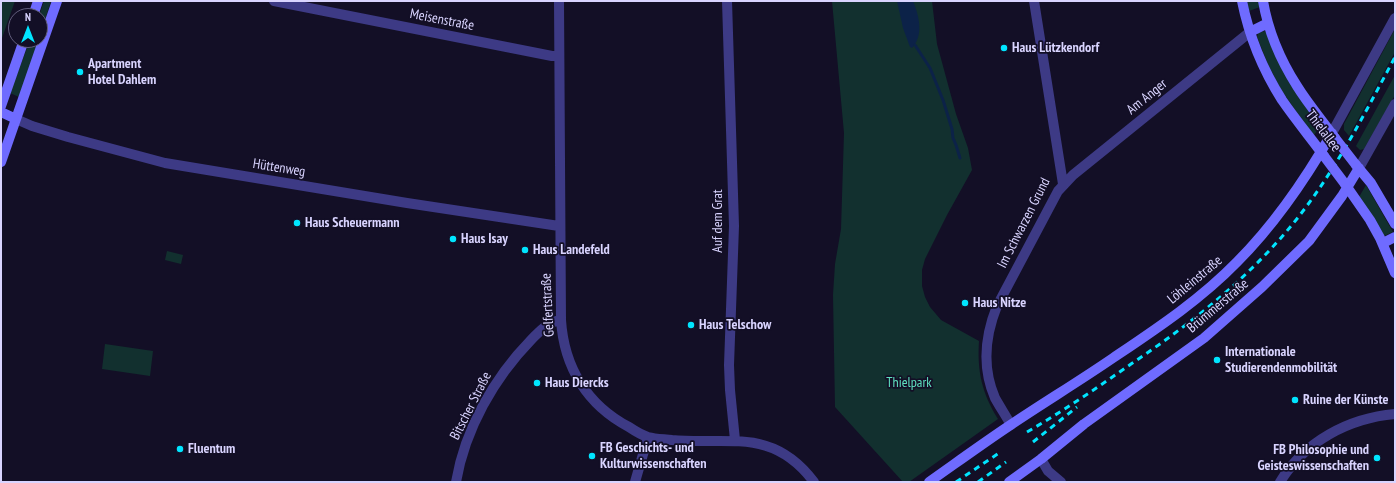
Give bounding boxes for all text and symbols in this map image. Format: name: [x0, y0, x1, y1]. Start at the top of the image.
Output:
street label: Meisenstraße: [408, 6, 476, 34]
north arrow: [8, 8, 48, 48]
text: N: [25, 10, 31, 24]
place label: Haus Lützkendorf: [1012, 40, 1099, 56]
marker: Haus Lützkendorf: [999, 43, 1009, 53]
place label: Apartment Hotel Dahlem: [88, 56, 156, 88]
marker: Apartment Hotel Dahlem: [75, 67, 85, 77]
street label: Am Anger: [1123, 76, 1171, 118]
street label: Thielallee: [1302, 107, 1344, 155]
street label: Hüttenweg: [252, 156, 306, 180]
street label: Im Schwarzen Grund: [994, 175, 1054, 271]
street label: Auf dem Grat: [710, 189, 726, 253]
place label: Haus Scheuermann: [305, 215, 400, 231]
marker: Haus Scheuermann: [292, 218, 302, 228]
place label: Haus Isay: [461, 231, 508, 247]
marker: Haus Isay: [448, 234, 458, 244]
place label: Haus Landefeld: [533, 242, 610, 258]
marker: Haus Landefeld: [520, 245, 530, 255]
street label: Löhleinstraße: [1164, 252, 1226, 308]
street label: Gelfertstraße: [538, 273, 558, 337]
street label: Brümmerstraße: [1184, 275, 1252, 337]
place label: Haus Nitze: [973, 295, 1026, 311]
marker: Haus Nitze: [960, 298, 970, 308]
place label: Haus Telschow: [699, 317, 771, 333]
marker: Haus Telschow: [686, 320, 696, 330]
place label: Internationale Studierendenmobilität: [1225, 344, 1337, 376]
marker: Internationale Studierendenmobilität: [1212, 355, 1222, 365]
street label: Bitscher Straße: [447, 369, 495, 443]
place label: Haus Diercks: [545, 375, 609, 391]
park label: Thielpark: [886, 375, 932, 391]
marker: Haus Diercks: [532, 378, 542, 388]
place label: Ruine der Künste: [1303, 392, 1389, 408]
marker: Ruine der Künste: [1290, 395, 1300, 405]
place label: FB Geschichts- und Kulturwissenschaften: [600, 440, 707, 472]
place label: Fluentum: [188, 441, 235, 457]
place label: FB Philosophie und Geisteswissenschaften: [1258, 442, 1369, 474]
marker: Fluentum: [175, 444, 185, 454]
marker: FB Geschichts- und Kulturwissenschaften: [587, 451, 597, 461]
marker: FB Philosophie und Geisteswissenschaften: [1372, 453, 1382, 463]

